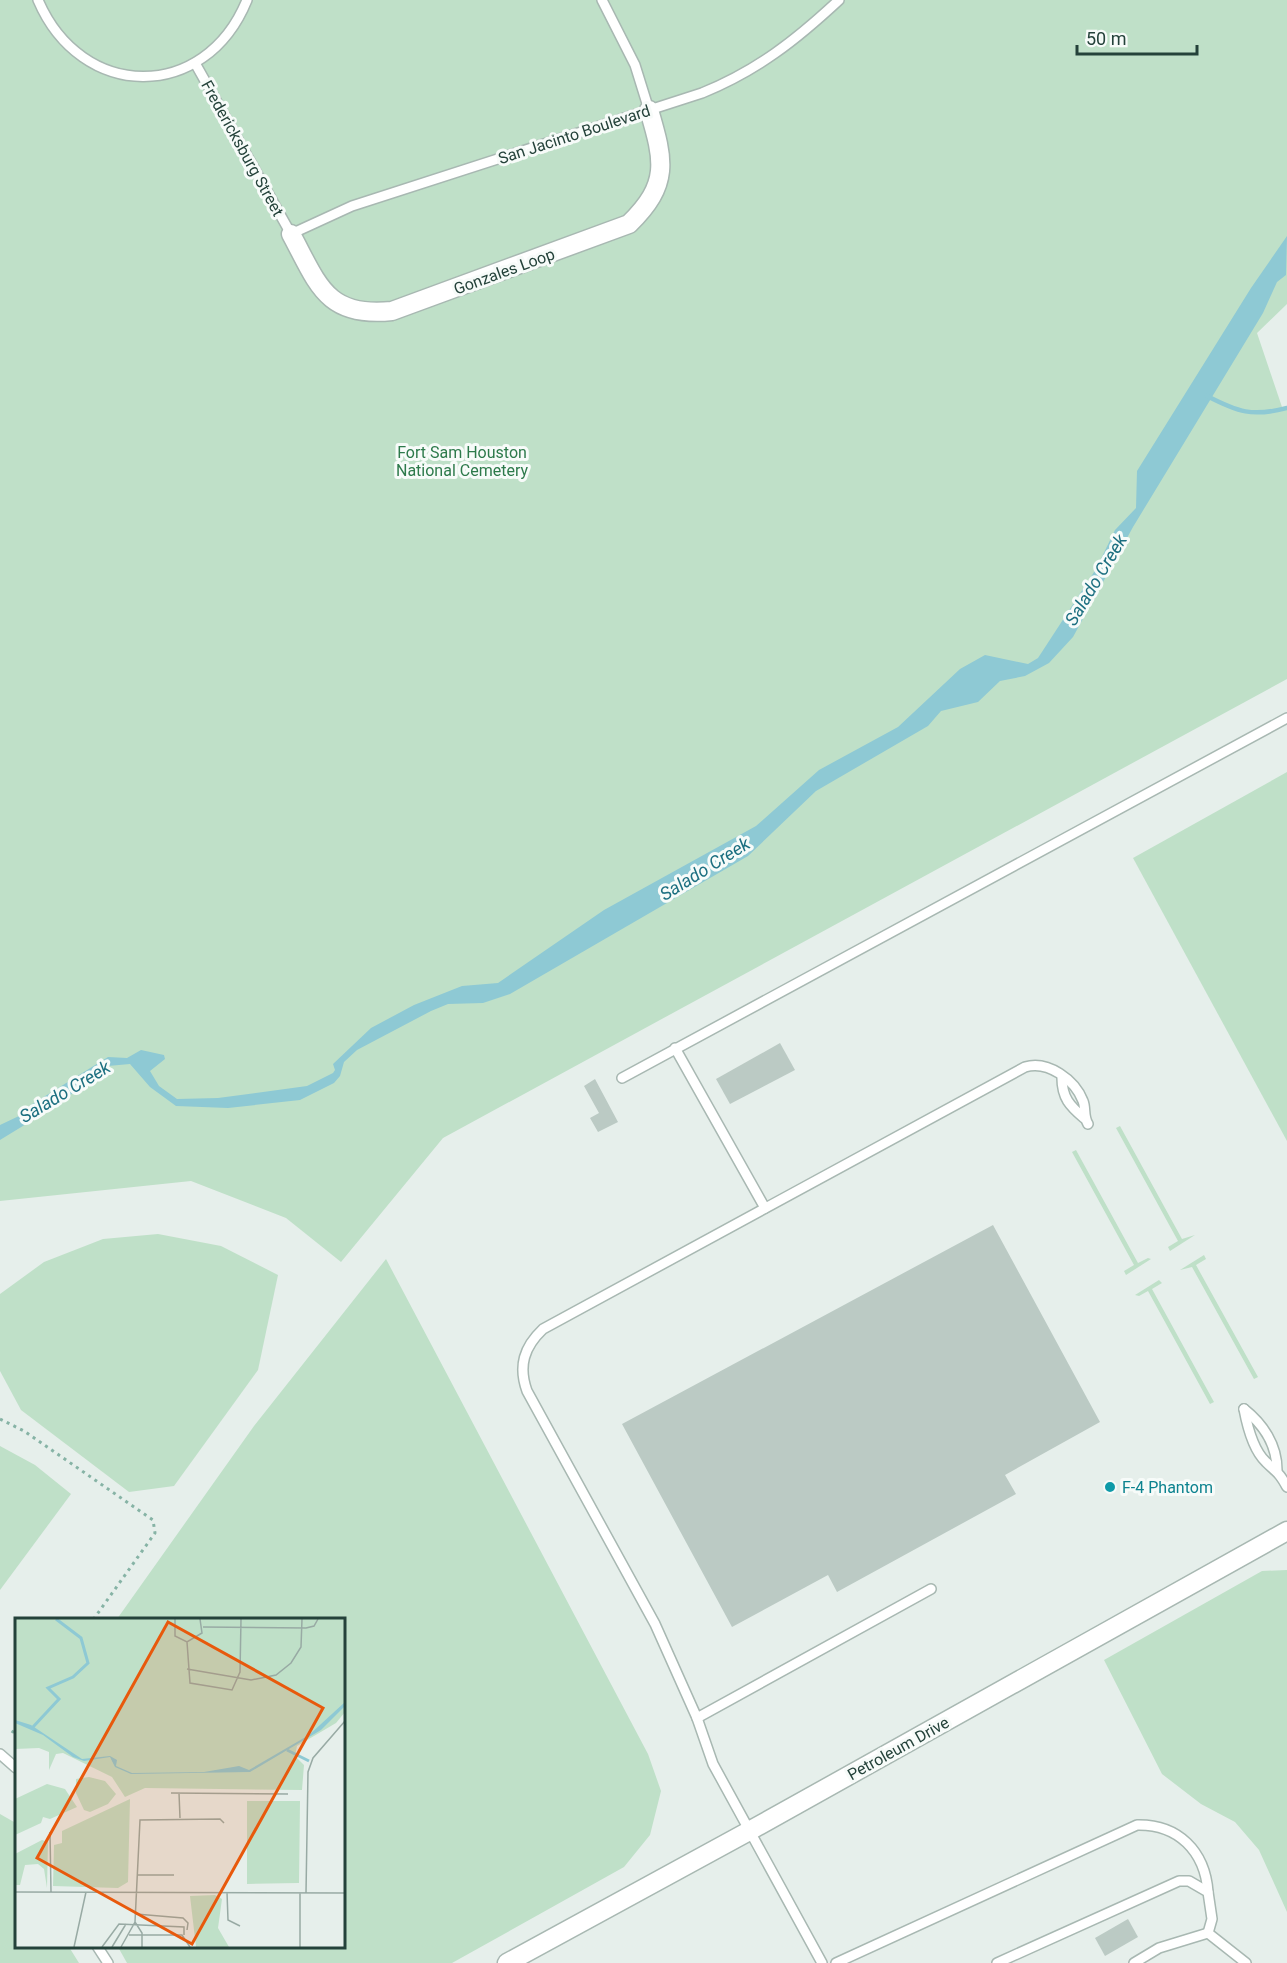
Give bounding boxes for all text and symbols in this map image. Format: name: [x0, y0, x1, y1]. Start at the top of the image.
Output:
scale bar: [1077, 18, 1197, 56]
text: 50 m: [1086, 28, 1126, 49]
street label: Fredericksburg Street: [197, 77, 288, 219]
street label: San Jacinto Boulevard: [496, 101, 653, 168]
street label: Gonzales Loop: [451, 244, 557, 299]
park label: Fort Sam Houston National Cemetery: [396, 443, 528, 480]
water label: Salado Creek: [1060, 530, 1132, 629]
water label: Salado Creek: [656, 832, 755, 905]
water label: Salado Creek: [15, 1056, 115, 1127]
place label: F-4 Phantom: [1122, 1478, 1213, 1497]
marker: F-4 Phantom: [1103, 1480, 1117, 1494]
inset map: [15, 1618, 345, 1948]
street label: Petroleum Drive: [844, 1713, 952, 1784]

